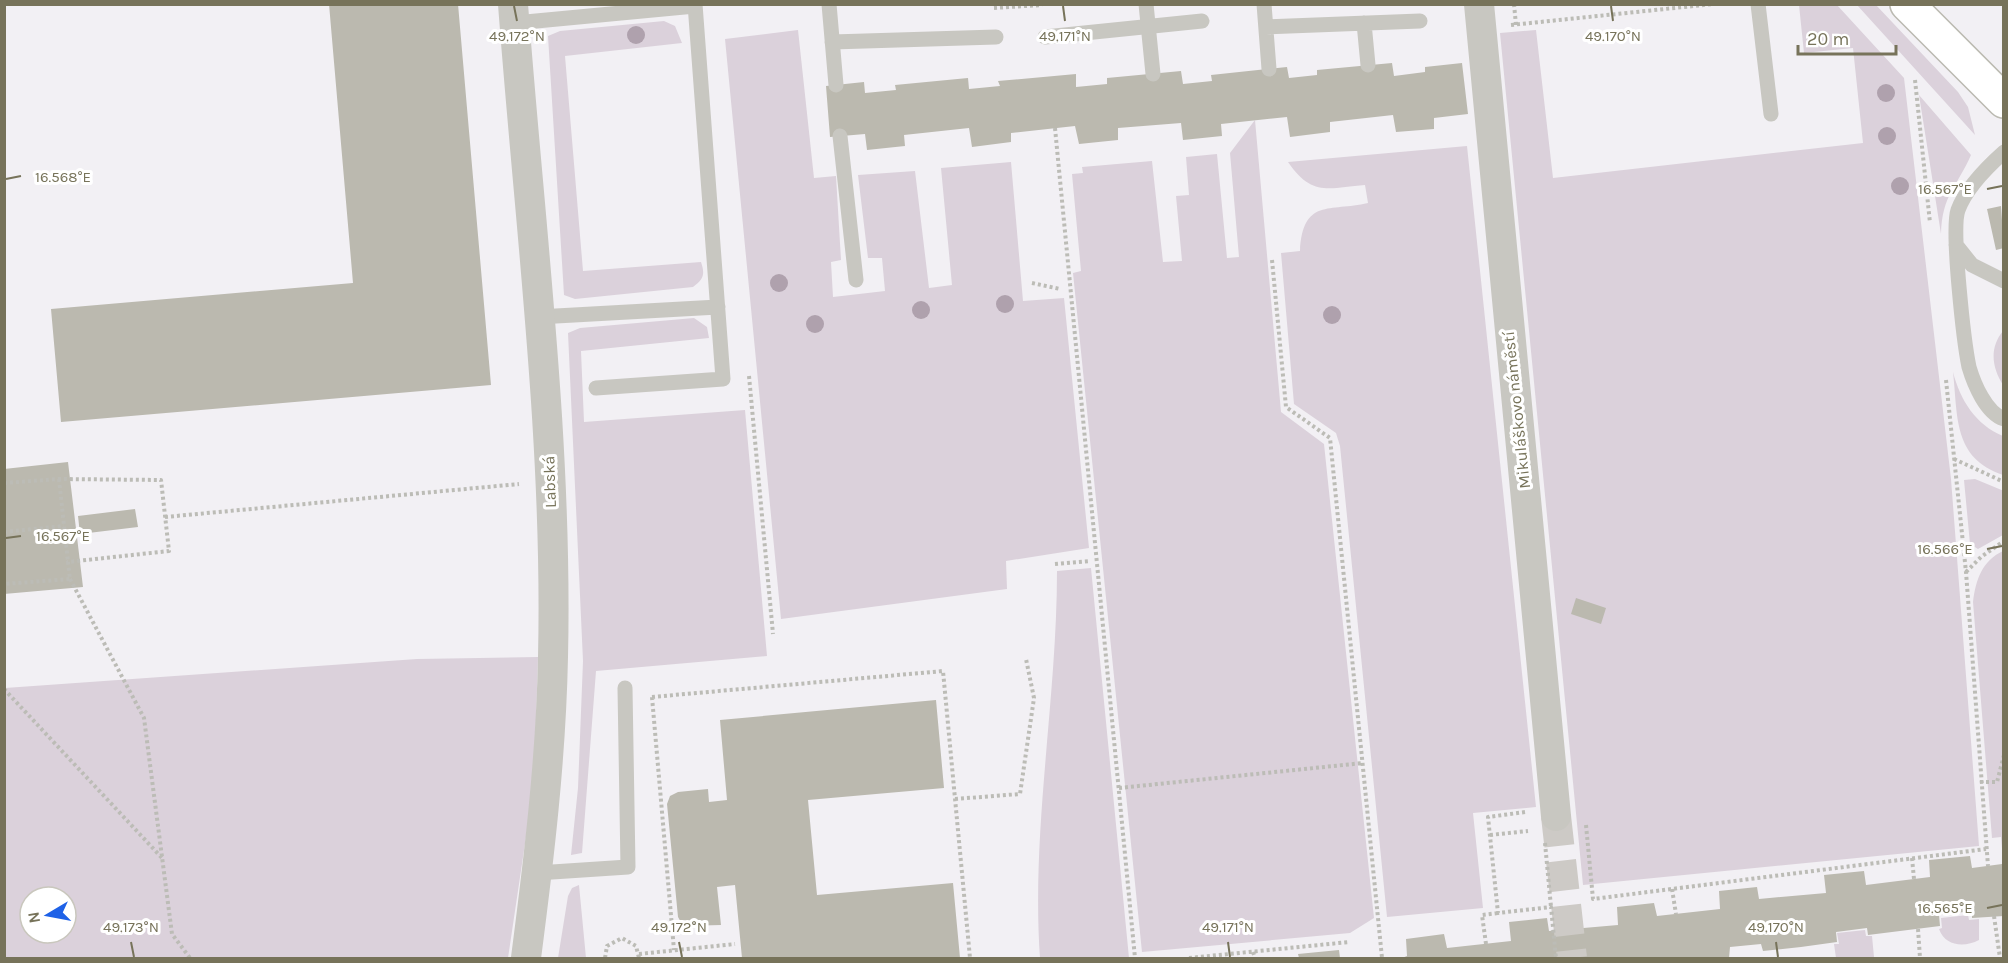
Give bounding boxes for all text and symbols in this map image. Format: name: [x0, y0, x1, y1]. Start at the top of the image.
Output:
scale bar: [1798, 18, 1896, 56]
text: 49.172°N: [489, 27, 545, 45]
text: 49.171°N: [1039, 27, 1091, 45]
text: 49.170°N: [1585, 27, 1641, 45]
text: 20 m: [1807, 28, 1849, 50]
text: 16.568°E: [35, 168, 91, 186]
text: 16.567°E: [1918, 180, 1972, 198]
street label: Mikuláškovo náměstí: [1499, 330, 1534, 489]
street label: Labská: [539, 456, 560, 508]
text: 16.567°E: [36, 527, 90, 545]
text: 16.566°E: [1917, 540, 1973, 558]
north arrow: [18, 885, 78, 945]
text: 16.565°E: [1917, 899, 1973, 917]
text: N: [23, 910, 44, 925]
text: 49.173°N: [103, 918, 159, 936]
text: 49.172°N: [651, 918, 707, 936]
text: 49.171°N: [1202, 918, 1254, 936]
text: 49.170°N: [1748, 918, 1804, 936]

